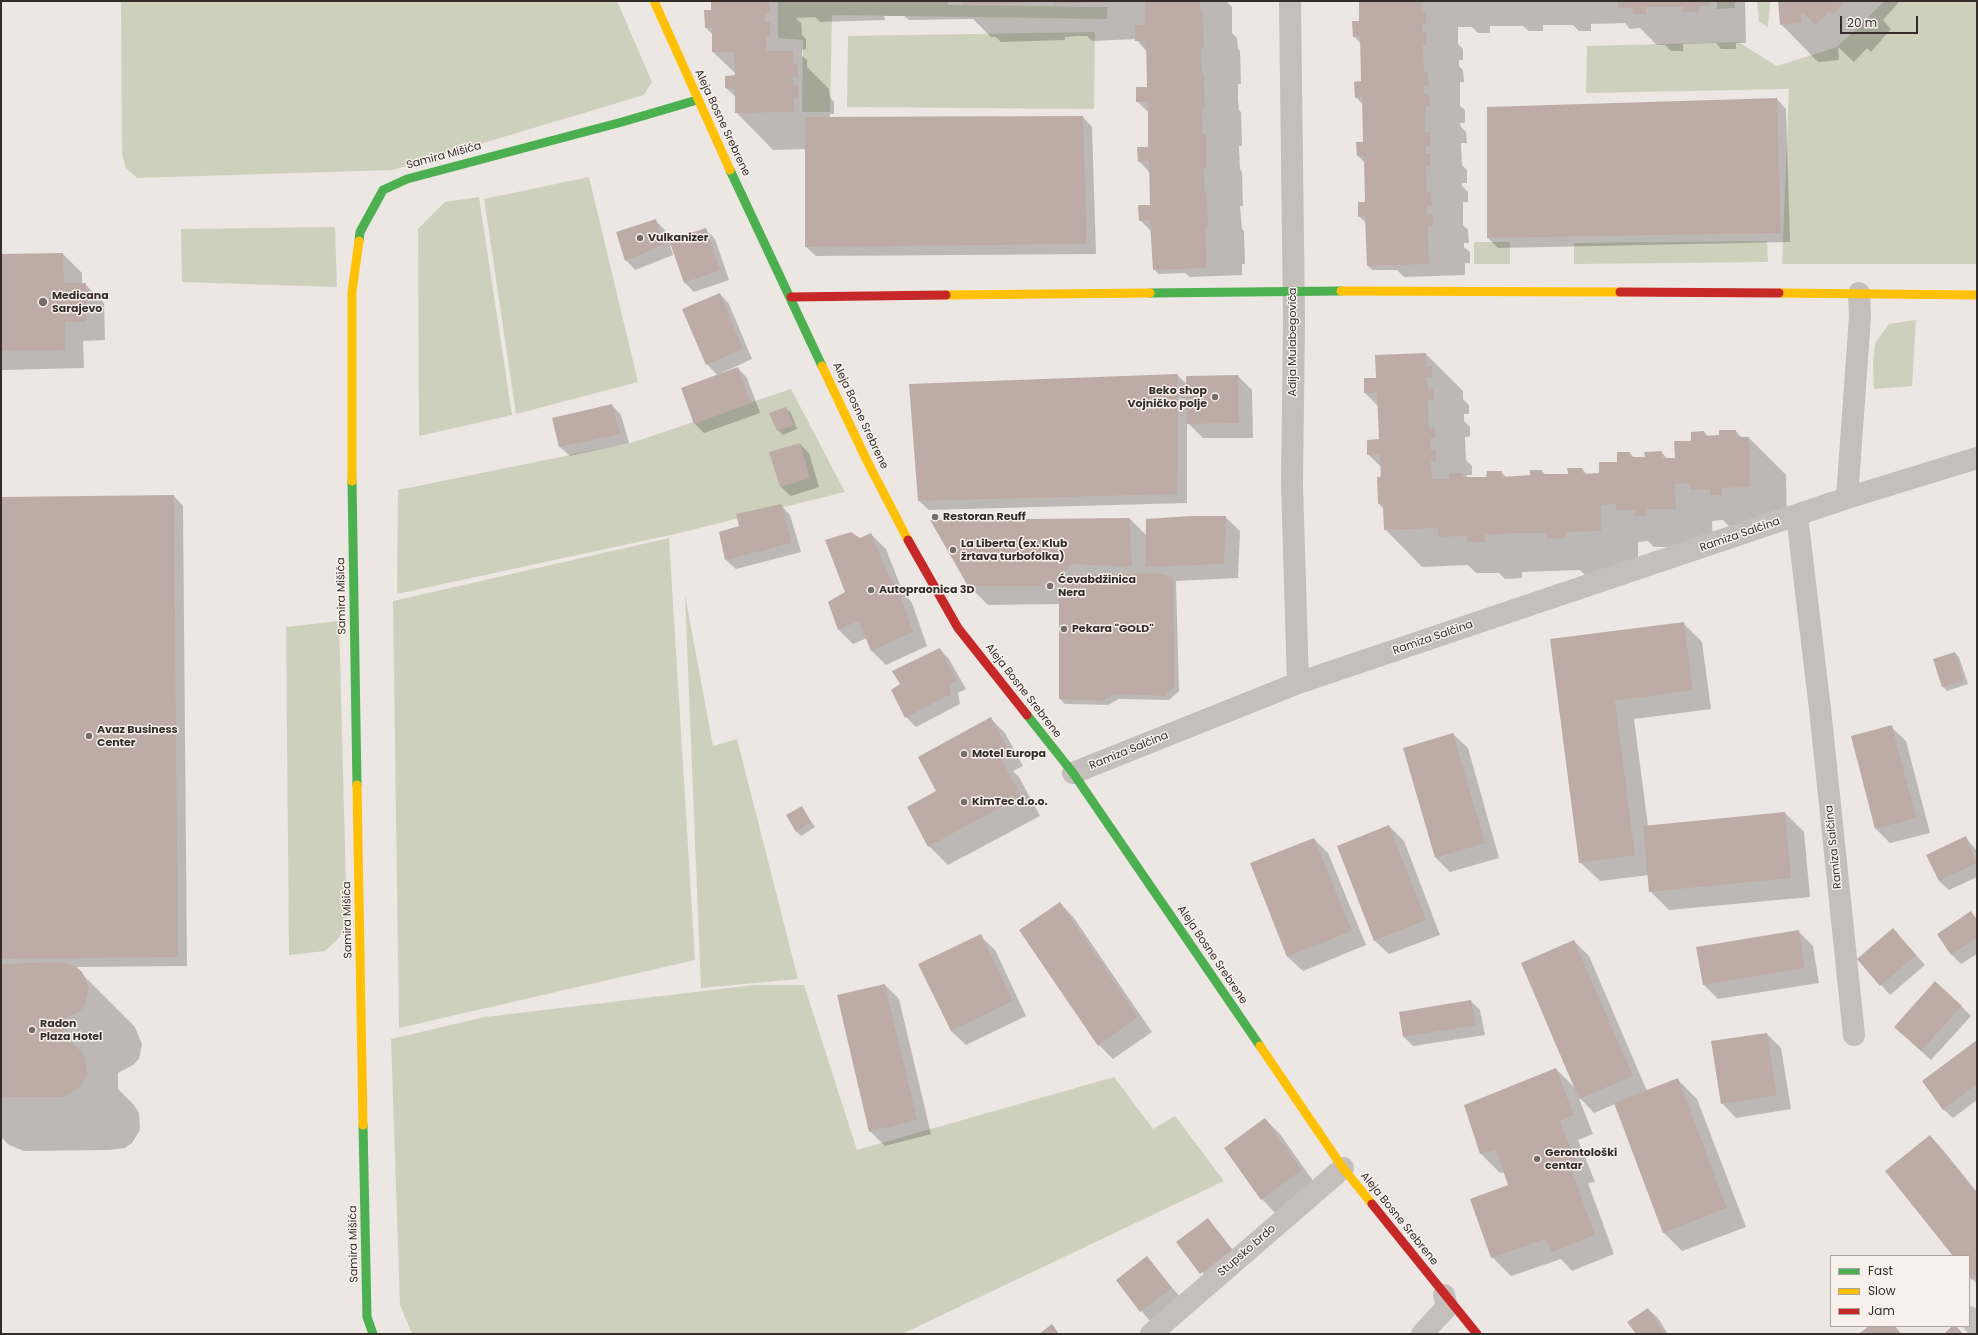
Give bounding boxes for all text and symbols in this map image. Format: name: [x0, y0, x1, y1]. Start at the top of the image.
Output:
scale bar: [1842, 8, 1920, 34]
text: 20 m: [1847, 14, 1877, 31]
street label: Aleja Bosne Srebrene: [692, 68, 752, 178]
street label: Samira Mišića: [405, 140, 483, 172]
place label: Vulkanizer: [648, 231, 709, 245]
marker: Vulkanizer: [635, 233, 645, 243]
street label: Adija Mulabegovića: [1286, 287, 1300, 397]
place label: Medicana Sarajevo: [52, 289, 109, 315]
marker: Medicana Sarajevo: [37, 296, 49, 308]
street label: Aleja Bosne Srebrene: [830, 361, 890, 471]
place label: Beko shop Vojničko polje: [1128, 384, 1207, 410]
marker: Beko shop Vojničko polje: [1210, 392, 1220, 402]
place label: Restoran Reuff: [943, 510, 1026, 524]
marker: Restoran Reuff: [930, 512, 940, 522]
street label: Ramiza Salčina: [1698, 515, 1782, 555]
place label: La Liberta (ex. Klub žrtava turbofolka): [961, 537, 1067, 563]
marker: La Liberta (ex. Klub žrtava turbofolka): [948, 545, 958, 555]
street label: Samira Mišića: [335, 557, 349, 635]
place label: Ćevabdžinica Nera: [1058, 573, 1136, 599]
marker: Ćevabdžinica Nera: [1045, 581, 1055, 591]
place label: Autopraonica 3D: [879, 583, 974, 597]
marker: Autopraonica 3D: [866, 585, 876, 595]
street label: Ramiza Salčina: [1391, 618, 1475, 658]
place label: Pekara "GOLD": [1072, 622, 1154, 636]
marker: Pekara "GOLD": [1059, 624, 1069, 634]
street label: Aleja Bosne Srebrene: [982, 641, 1064, 741]
place label: Avaz Business Center: [97, 723, 178, 749]
street label: Ramiza Salčina: [1088, 729, 1170, 773]
marker: Avaz Business Center: [84, 731, 94, 741]
place label: Motel Europa: [972, 747, 1046, 761]
marker: Motel Europa: [959, 749, 969, 759]
place label: KimTec d.o.o.: [972, 795, 1048, 809]
marker: KimTec d.o.o.: [959, 797, 969, 807]
street label: Ramiza Salčina: [1823, 805, 1845, 889]
street label: Samira Mišića: [341, 881, 355, 959]
street label: Aleja Bosne Srebrene: [1174, 903, 1250, 1007]
place label: Radon Plaza Hotel: [40, 1017, 102, 1043]
marker: Radon Plaza Hotel: [27, 1025, 37, 1035]
place label: Gerontološki centar: [1545, 1146, 1617, 1172]
marker: Gerontološki centar: [1532, 1154, 1542, 1164]
street label: Aleja Bosne Srebrene: [1357, 1170, 1441, 1268]
street label: Samira Mišića: [347, 1205, 361, 1283]
street label: Stupsko brdo: [1215, 1222, 1279, 1280]
legend: [1830, 1255, 1970, 1327]
text: Fast: [1868, 1262, 1893, 1279]
text: Slow: [1868, 1282, 1896, 1299]
text: Jam: [1868, 1302, 1895, 1319]

